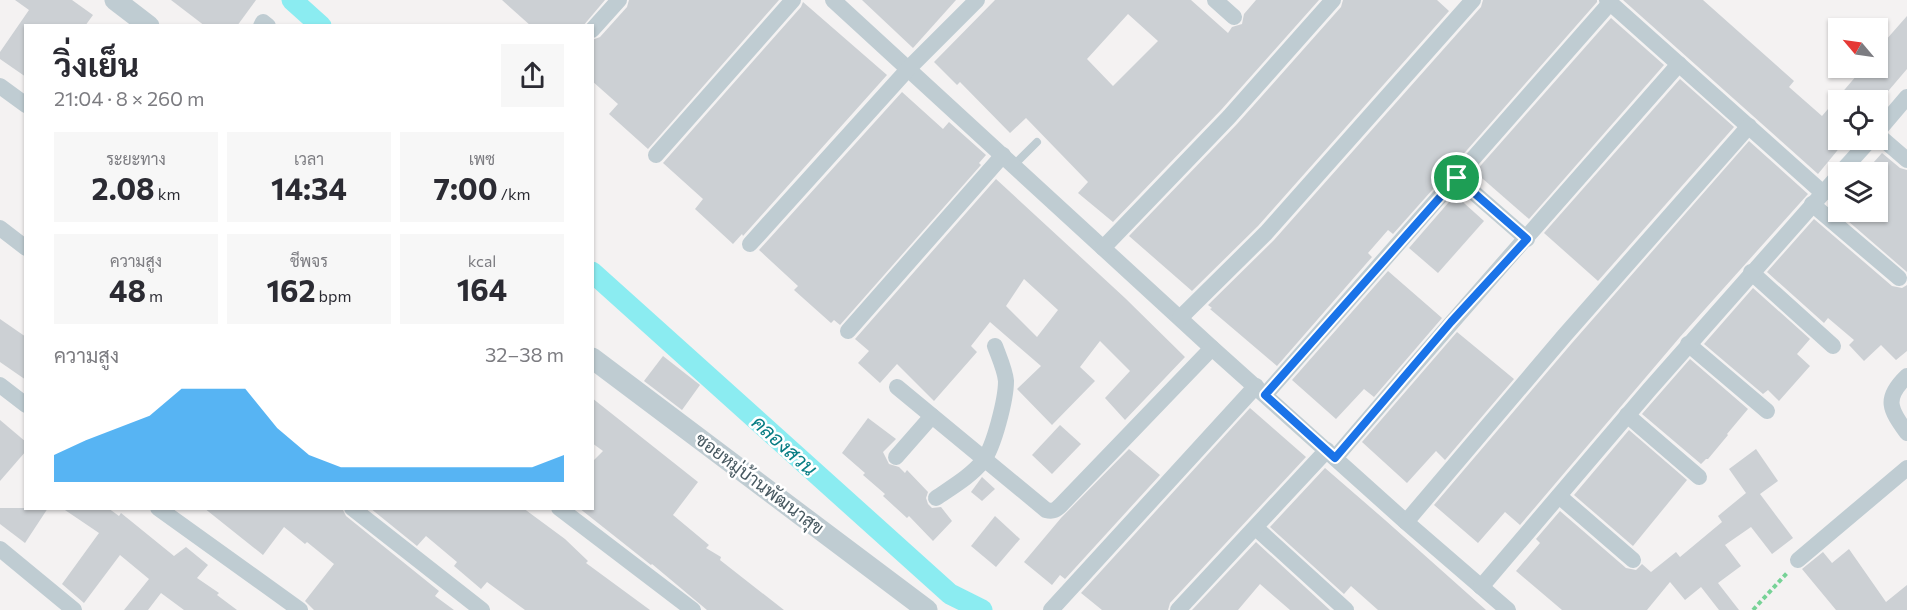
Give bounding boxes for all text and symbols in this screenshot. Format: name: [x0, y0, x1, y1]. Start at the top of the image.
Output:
north arrow: [1828, 18, 1888, 78]
map controls: [1828, 18, 1888, 222]
text: วิ่งเย็น: [54, 43, 139, 84]
button: share: [501, 44, 564, 107]
text: 21:04 · 8 × 260 m: [54, 86, 204, 110]
button: locate: [1828, 90, 1888, 150]
text: ระยะทาง: [106, 149, 166, 168]
text: เวลา: [294, 149, 324, 168]
text: เพซ: [469, 149, 495, 168]
pin: [1431, 152, 1482, 203]
icon: arrive: [1440, 161, 1473, 194]
button: layers: [1828, 162, 1888, 222]
text: 2.08: [92, 169, 155, 206]
text: 14:34: [271, 169, 347, 206]
text: 7:00: [433, 169, 498, 206]
text: km: [155, 184, 180, 203]
text: /km: [498, 184, 531, 203]
text: ความสูง: [110, 251, 162, 270]
text: ชีพจร: [290, 251, 328, 270]
text: kcal: [468, 251, 496, 270]
text: 164: [457, 270, 507, 307]
text: 48: [109, 271, 146, 308]
text: 162: [267, 271, 316, 308]
text: m: [146, 286, 163, 305]
text: bpm: [316, 286, 351, 305]
text: 32–38 m: [485, 342, 564, 366]
text: ความสูง: [54, 343, 119, 367]
water label: คลองสวน: [748, 410, 823, 481]
street label: ซอยหมู่บ้านพัฒนาสุข: [689, 427, 829, 541]

